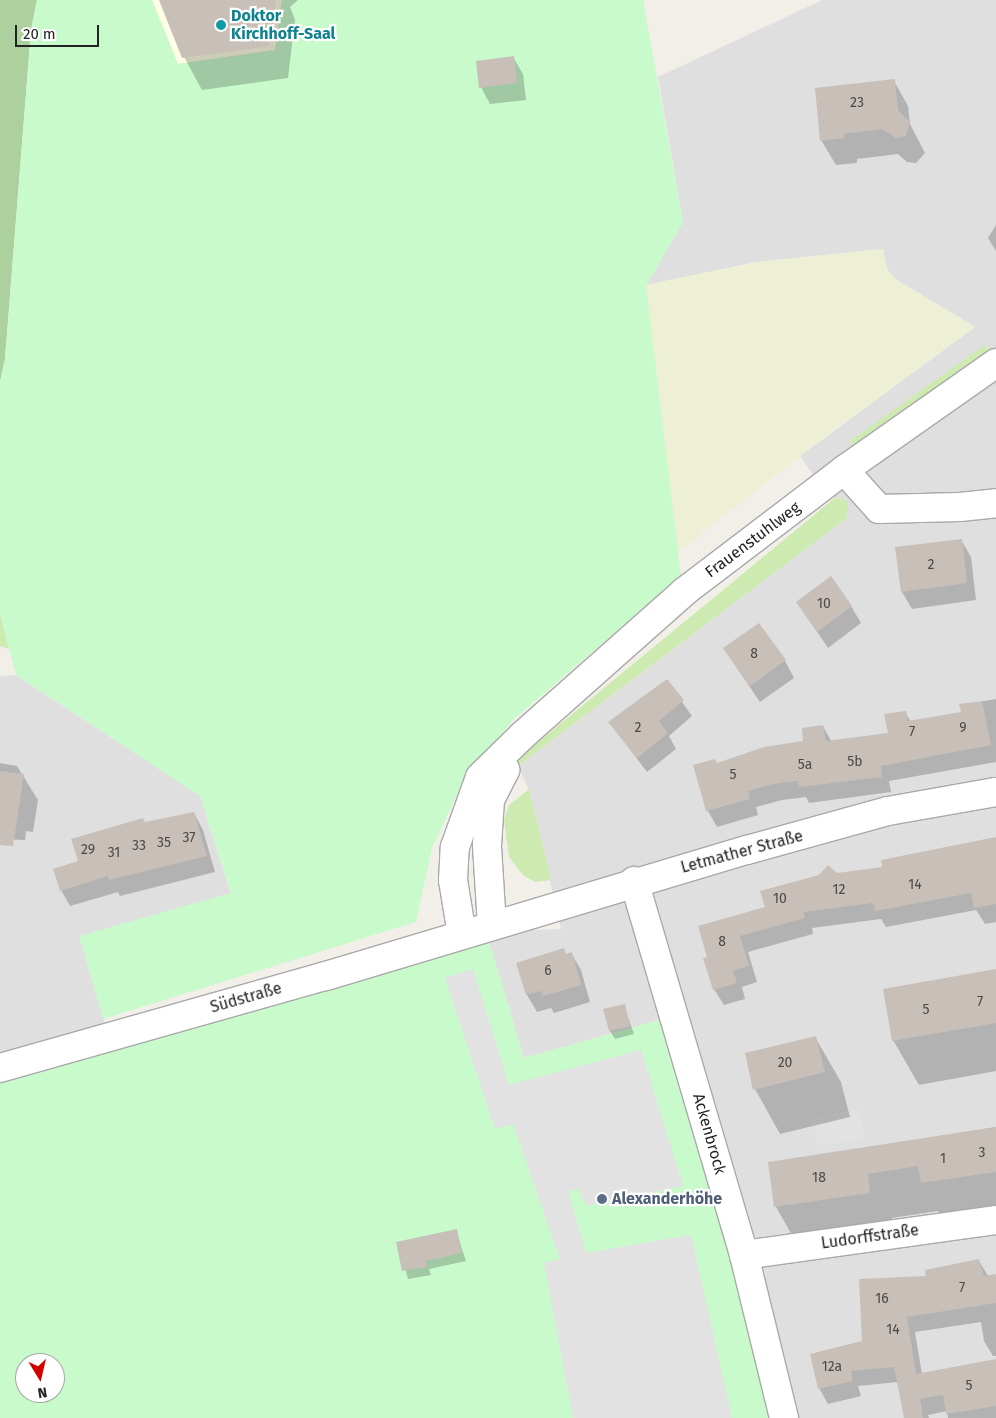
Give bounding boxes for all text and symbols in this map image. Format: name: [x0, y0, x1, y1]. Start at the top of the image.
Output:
place label: Doktor Kirchhoff-Saal: [231, 6, 335, 44]
scale bar: [18, 15, 101, 47]
marker: Doktor Kirchhoff-Saal: [215, 19, 227, 31]
text: 20 m: [23, 25, 56, 43]
house number: 23: [850, 95, 864, 111]
street label: Frauenstuhlweg: [702, 498, 804, 582]
house number: 2: [928, 557, 934, 573]
house number: 10: [817, 596, 831, 612]
house number: 8: [750, 646, 758, 662]
house number: 2: [635, 720, 641, 736]
house number: 9: [959, 720, 967, 736]
house number: 7: [909, 724, 915, 740]
house number: 5b: [847, 754, 863, 770]
house number: 5a: [798, 757, 812, 773]
house number: 5: [729, 767, 737, 783]
street label: Letmather Straße: [679, 826, 805, 878]
house number: 37: [182, 830, 196, 846]
house number: 35: [157, 835, 171, 851]
house number: 33: [132, 838, 146, 854]
house number: 29: [81, 842, 95, 858]
house number: 31: [108, 845, 120, 861]
house number: 14: [908, 877, 922, 893]
house number: 12: [833, 882, 845, 898]
house number: 10: [773, 891, 787, 907]
house number: 8: [718, 934, 726, 950]
house number: 6: [544, 963, 552, 979]
street label: Südstraße: [208, 979, 284, 1017]
house number: 7: [977, 994, 983, 1010]
house number: 5: [922, 1002, 930, 1018]
house number: 20: [778, 1055, 792, 1071]
street label: Ackenbrock: [688, 1091, 730, 1177]
house number: 3: [979, 1145, 985, 1161]
house number: 1: [940, 1151, 946, 1167]
house number: 18: [812, 1170, 826, 1186]
place label: Alexanderhöhe: [612, 1189, 722, 1209]
marker: Alexanderhöhe: [596, 1193, 608, 1205]
street label: Ludorffstraße: [820, 1221, 920, 1253]
house number: 7: [959, 1280, 965, 1296]
house number: 16: [875, 1291, 889, 1307]
house number: 14: [886, 1322, 900, 1338]
north arrow: [15, 1353, 65, 1403]
house number: 12a: [822, 1359, 842, 1375]
house number: 5: [965, 1378, 973, 1394]
text: N: [36, 1383, 48, 1401]

